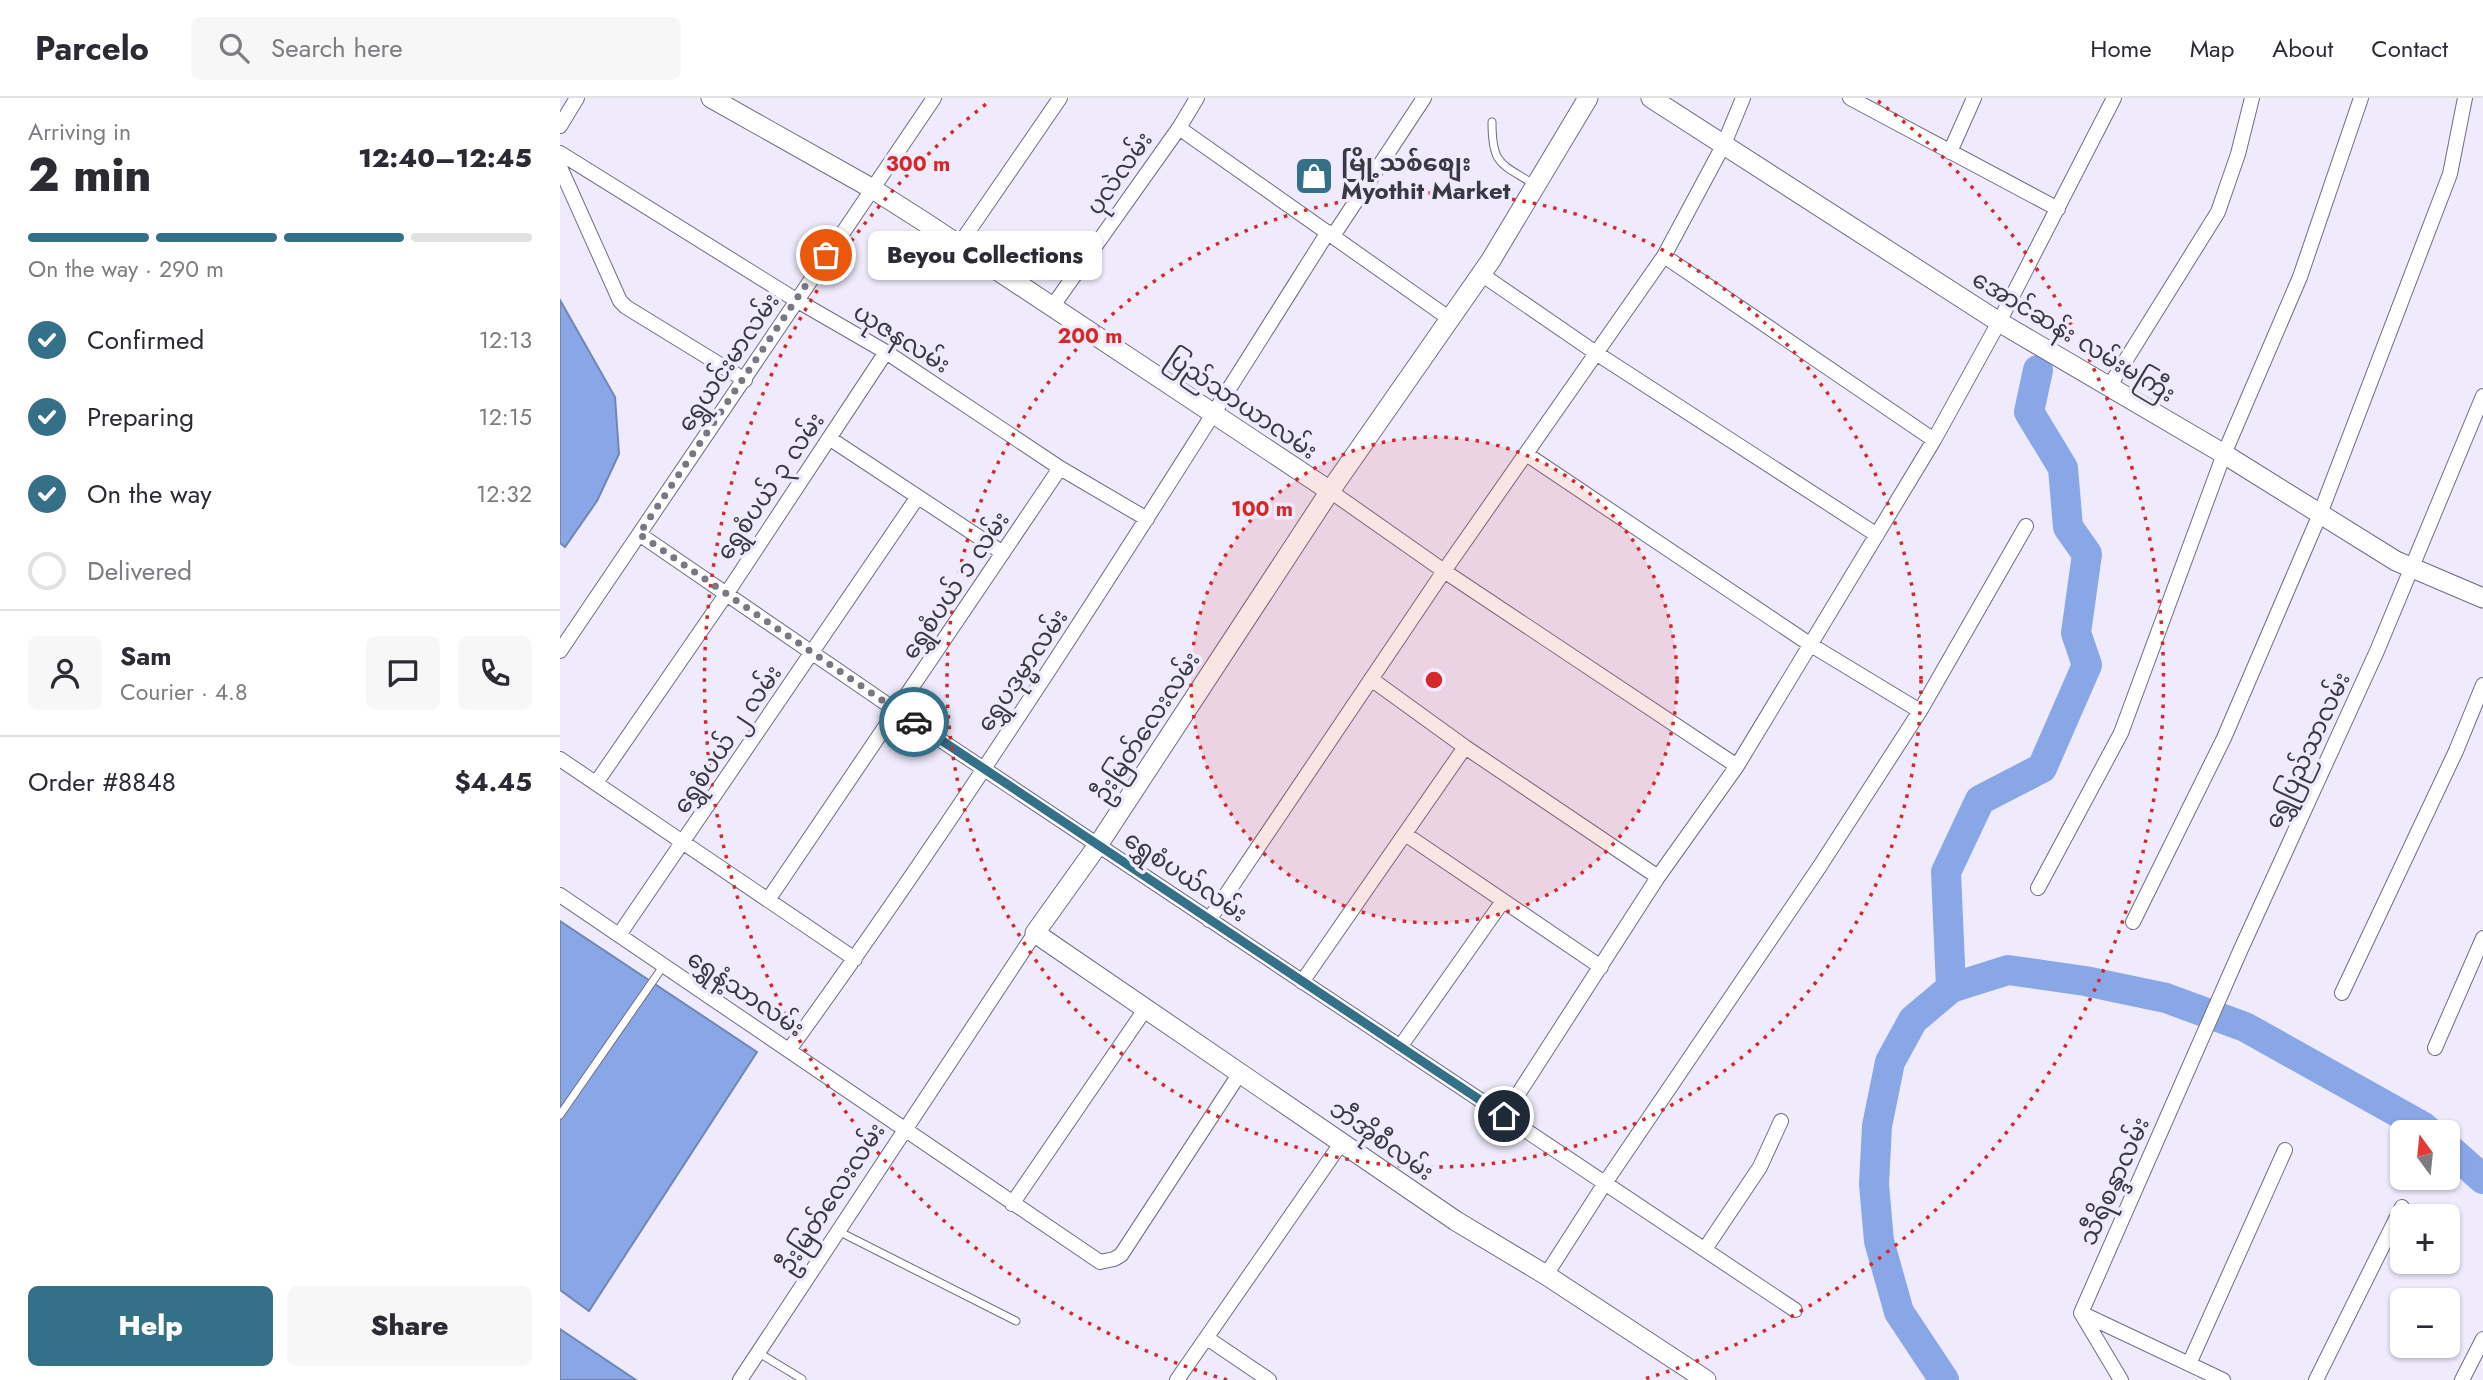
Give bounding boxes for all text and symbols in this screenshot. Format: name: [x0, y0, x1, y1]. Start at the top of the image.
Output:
search box: [191, 17, 681, 80]
text: Parcelo: [35, 25, 149, 72]
icon: search: [215, 29, 253, 67]
text: Search here: [271, 29, 403, 67]
text: Home: [2090, 31, 2152, 66]
text: Map: [2190, 31, 2234, 66]
text: About: [2272, 31, 2333, 66]
text: Contact: [2371, 31, 2448, 66]
text: Arriving in: [28, 115, 131, 149]
street label: ပုလဲလမ်း: [1077, 124, 1162, 223]
text: 12:40–12:45: [358, 139, 532, 177]
text: 2 min: [28, 142, 152, 208]
place label: မြို့သစ်စျေး Myothit Market: [1341, 145, 1511, 208]
text: 300 m: [886, 149, 950, 179]
shop icon: မြို့သစ်စျေး Myothit Market: [1293, 155, 1335, 197]
pin: [796, 225, 856, 285]
callout: Beyou Collections: [868, 230, 1102, 280]
icon: bag: [807, 236, 845, 274]
text: Beyou Collections: [887, 238, 1083, 272]
text: On the way · 290 m: [28, 252, 224, 286]
street label: အောင်ဆန်း လမ်းမကြီး: [1965, 261, 2182, 412]
street label: ရွှေယင်းမာလမ်း: [668, 285, 789, 440]
street label: ယုဇနလမ်း: [846, 294, 957, 383]
icon: check: [28, 321, 66, 359]
text: Confirmed: [87, 321, 204, 359]
text: 200 m: [1057, 321, 1123, 351]
text: 12:13: [479, 323, 532, 357]
street label: ပြည်သာယာလမ်း: [1158, 340, 1325, 469]
icon: check: [28, 398, 66, 436]
text: Preparing: [87, 398, 194, 436]
text: 12:15: [478, 400, 532, 434]
street label: ရွှေစံပယ် ၃ လမ်း: [708, 405, 834, 568]
icon: check: [28, 475, 66, 513]
text: On the way: [87, 475, 212, 513]
text: 12:32: [476, 477, 532, 511]
text: 100 m: [1231, 494, 1293, 524]
street label: ရွှေစံပယ် ၁ လမ်း: [892, 504, 1019, 667]
text: Delivered: [87, 552, 192, 590]
street label: ရွှေပဒုမ္မာလမ်း: [968, 601, 1078, 740]
button: person: [28, 636, 102, 710]
button: chat: [366, 636, 440, 710]
button: phone: [458, 636, 532, 710]
text: Sam: [120, 637, 172, 675]
street label: ဦးမြတ်လေးလမ်း: [1084, 644, 1210, 811]
street label: ရွှေစံပယ် ၂ လမ်း: [664, 658, 792, 822]
street label: ရွှေပြည်သာလမ်း: [2255, 666, 2360, 835]
centre of rings: [1422, 668, 1446, 692]
text: Courier · 4.8: [120, 675, 248, 709]
courier: [879, 687, 949, 757]
icon: car: [895, 703, 933, 741]
text: Order #8848: [28, 763, 176, 801]
text: $4.45: [454, 763, 532, 801]
street label: ရွှေစံပယ်လမ်း: [1116, 822, 1255, 932]
street label: ရွှေနံ့သာလမ်း: [679, 941, 812, 1047]
pin: [1474, 1086, 1534, 1146]
street label: ဘီအိုစီလမ်း: [1322, 1091, 1441, 1190]
icon: home: [1485, 1097, 1523, 1135]
street label: သီရိစန္ဒာလမ်း: [2070, 1111, 2160, 1252]
street label: ဦးမြတ်လေးလမ်း: [769, 1115, 895, 1282]
north arrow: [2390, 1120, 2460, 1190]
map controls: [2390, 1120, 2460, 1358]
button: +: [2390, 1204, 2460, 1274]
button: Help: [28, 1286, 273, 1366]
button: Share: [287, 1286, 532, 1366]
button: −: [2390, 1288, 2460, 1358]

